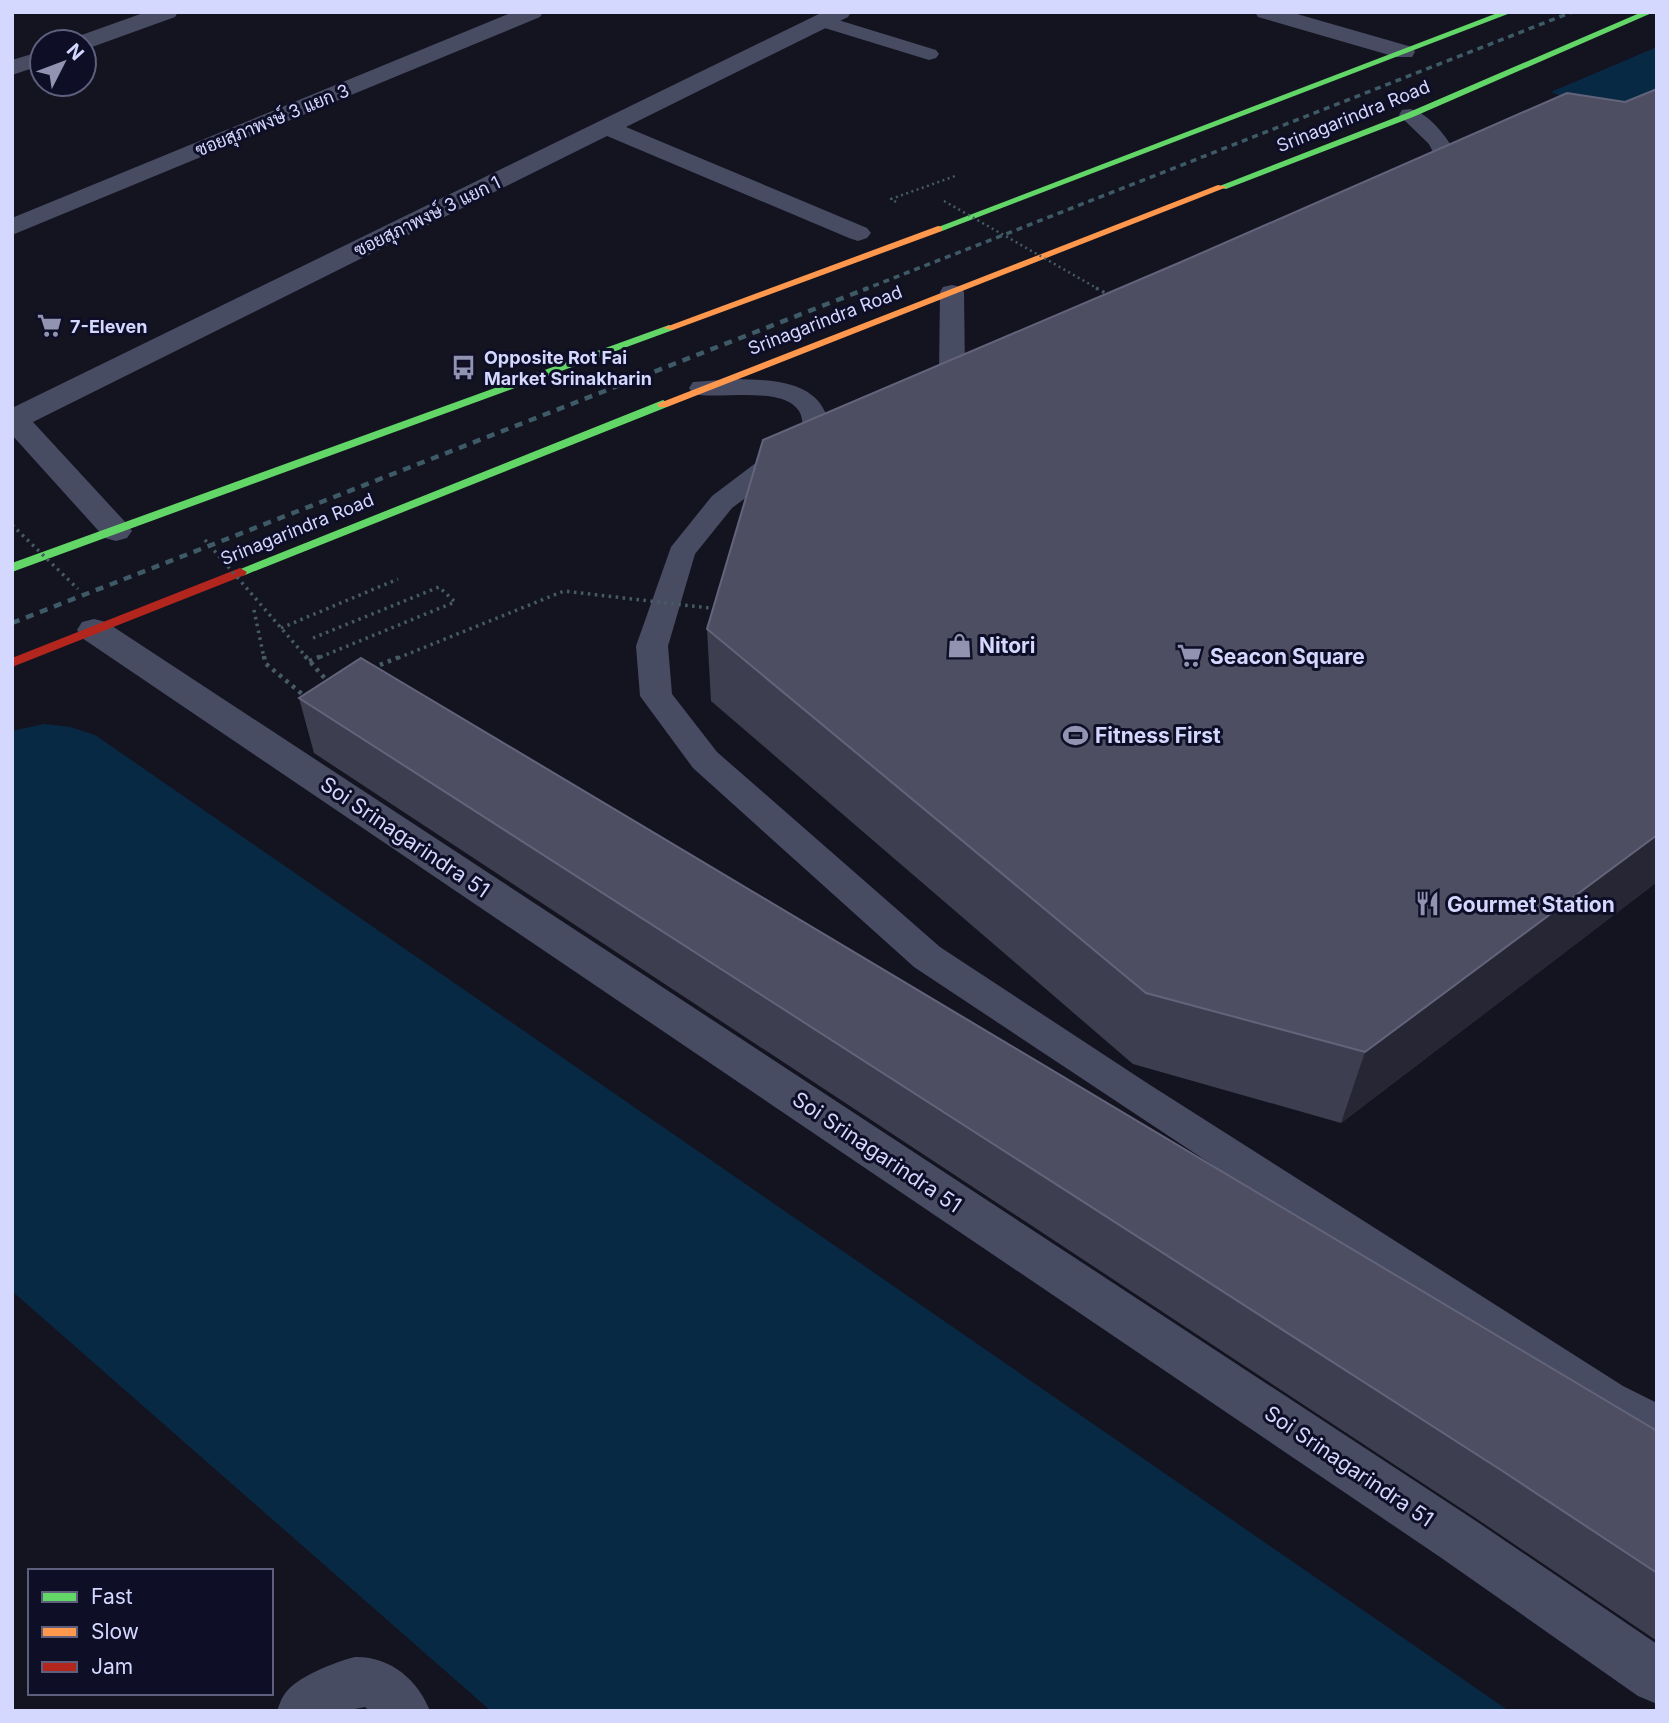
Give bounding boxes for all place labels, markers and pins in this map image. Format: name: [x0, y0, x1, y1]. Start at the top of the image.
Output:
supermarket icon: 7-Eleven: [36, 312, 64, 340]
place label: 7-Eleven: [70, 316, 148, 337]
place label: Opposite Rot Fai Market Srinakharin: [484, 347, 652, 389]
bus stop icon: Opposite Rot Fai Market Srinakharin: [450, 353, 478, 381]
shop icon: Nitori: [945, 631, 973, 659]
place label: Nitori: [979, 633, 1035, 658]
supermarket icon: Seacon Square: [1176, 642, 1204, 670]
place label: Seacon Square: [1210, 644, 1365, 669]
sports icon: Fitness First: [1061, 721, 1089, 749]
place label: Fitness First: [1095, 723, 1221, 748]
restaurant icon: Gourmet Station: [1413, 890, 1441, 918]
place label: Gourmet Station: [1447, 892, 1615, 917]

